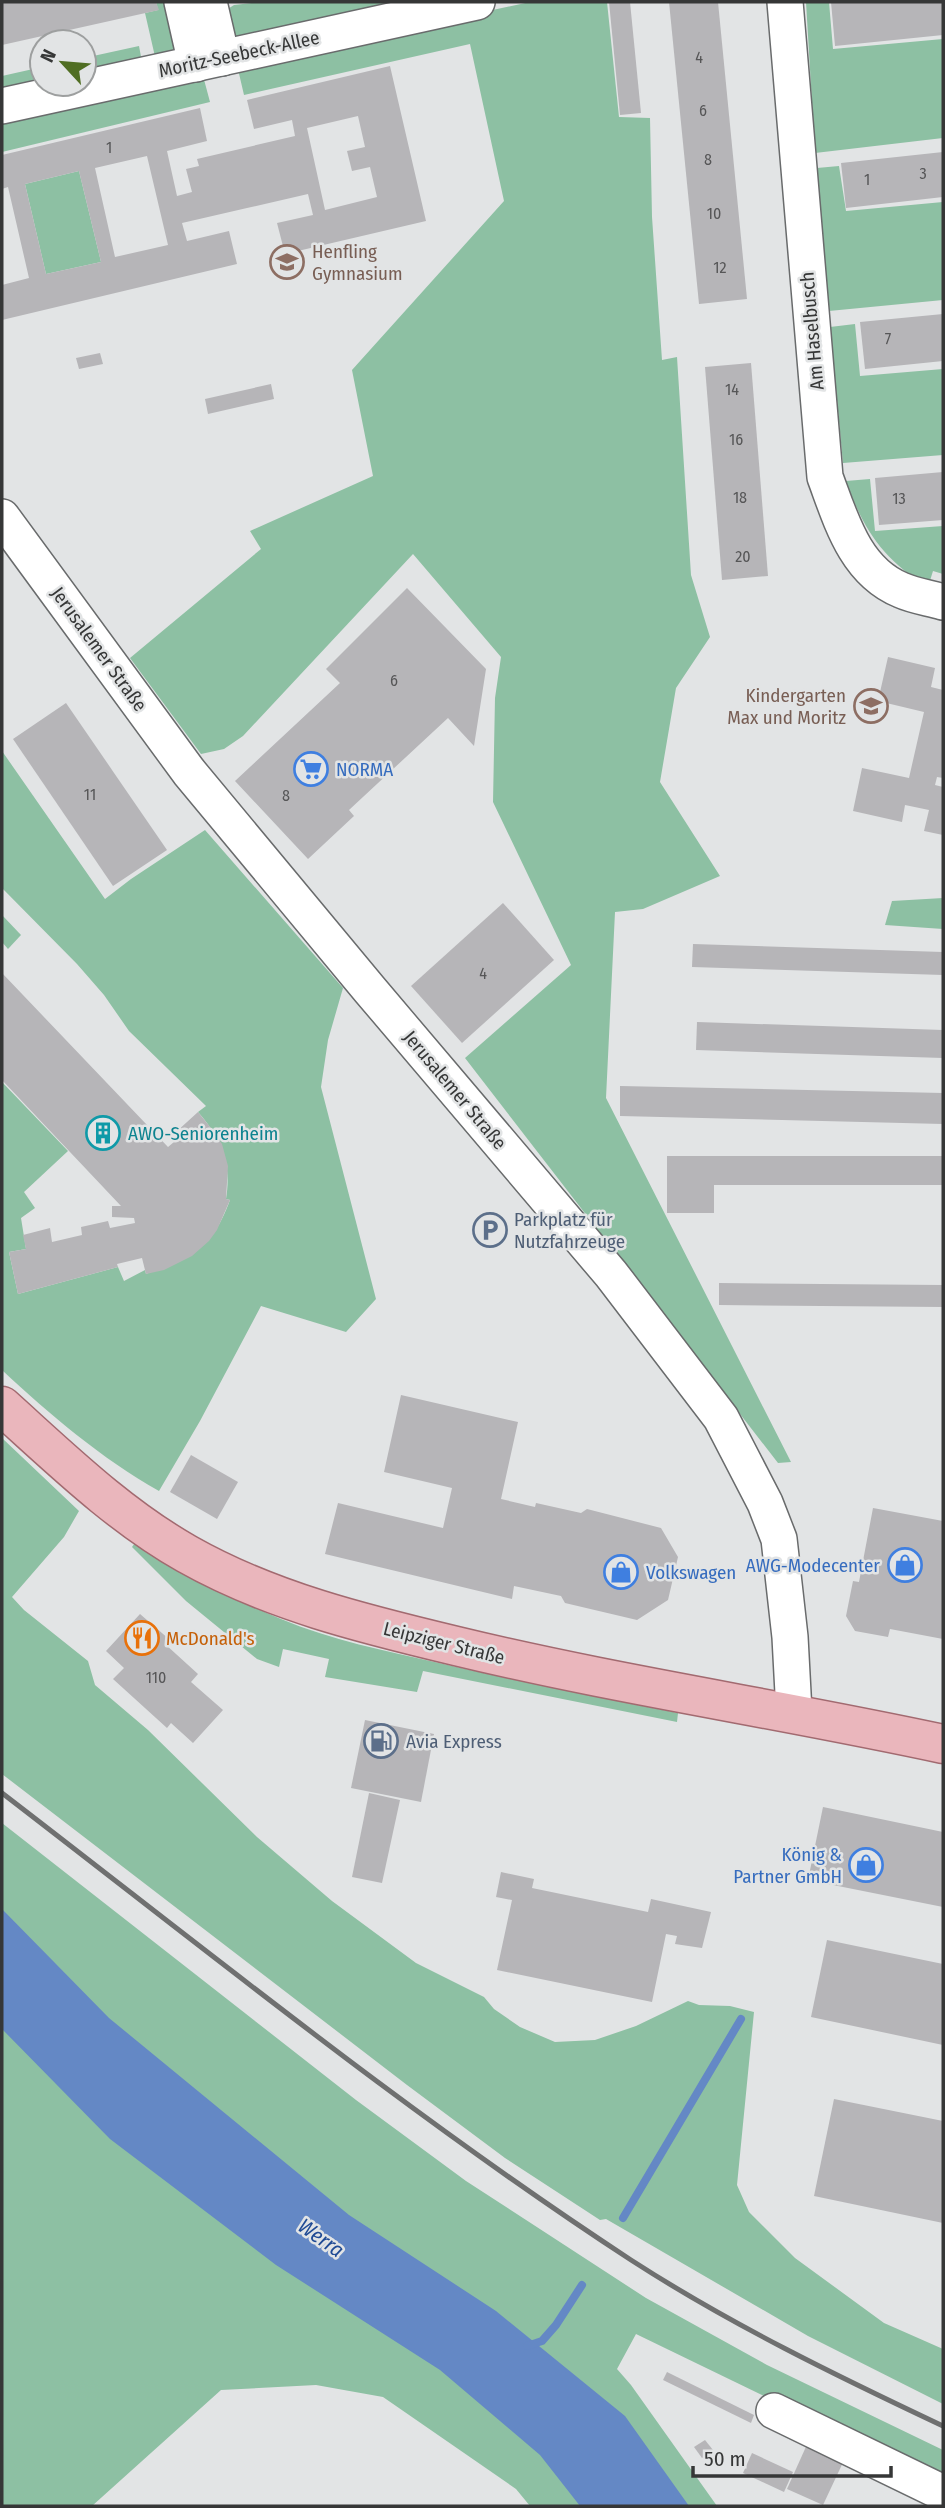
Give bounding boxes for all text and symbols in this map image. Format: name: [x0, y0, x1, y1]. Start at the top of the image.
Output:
street label: Moritz-Seebeck-Allee: [156, 26, 322, 82]
north arrow: [28, 28, 98, 98]
text: N: [35, 46, 61, 66]
house number: 4: [695, 48, 703, 67]
house number: 6: [699, 101, 707, 120]
house number: 1: [106, 138, 112, 157]
house number: 8: [704, 150, 712, 169]
house number: 3: [919, 164, 927, 183]
house number: 1: [864, 170, 870, 189]
house number: 10: [707, 204, 721, 223]
place label: Henfling Gymnasium: [312, 240, 403, 285]
school or university icon: Henfling Gymnasium: [268, 243, 306, 281]
house number: 12: [713, 258, 727, 277]
street label: Am Haselbusch: [795, 271, 829, 391]
house number: 7: [885, 329, 892, 348]
house number: 14: [725, 380, 739, 399]
house number: 16: [729, 430, 743, 449]
house number: 18: [733, 488, 747, 507]
house number: 13: [892, 489, 906, 508]
house number: 20: [735, 547, 751, 566]
street label: Jerusalemer Straße: [46, 582, 152, 716]
house number: 6: [390, 671, 398, 690]
place label: Kindergarten Max und Moritz: [727, 684, 846, 729]
school or university icon: Kindergarten Max und Moritz: [852, 687, 890, 725]
supermarket icon: NORMA: [292, 750, 330, 788]
place label: NORMA: [336, 758, 393, 781]
house number: 11: [84, 785, 96, 804]
house number: 8: [282, 786, 290, 805]
house number: 4: [479, 964, 487, 983]
street label: Jerusalemer Straße: [399, 1026, 511, 1154]
building icon: AWO-Seniorenheim: [84, 1114, 122, 1152]
place label: AWO-Seniorenheim: [128, 1122, 278, 1145]
place label: Parkplatz für Nutzfahrzeuge: [514, 1208, 625, 1253]
parking icon: Parkplatz für Nutzfahrzeuge: [471, 1211, 509, 1249]
shop icon: AWG-Modecenter: [886, 1546, 924, 1584]
shop icon: Volkswagen: [602, 1553, 640, 1591]
place label: AWG-Modecenter: [746, 1554, 880, 1577]
place label: Volkswagen: [646, 1561, 736, 1584]
street label: Leipziger Straße: [381, 1617, 507, 1669]
restaurant icon: McDonald's: [123, 1619, 161, 1657]
place label: McDonald's: [166, 1627, 255, 1650]
house number: 110: [146, 1668, 166, 1687]
fuel station icon: Avia Express: [362, 1722, 400, 1760]
place label: Avia Express: [406, 1730, 502, 1753]
place label: König & Partner GmbH: [733, 1843, 842, 1888]
shop icon: König & Partner GmbH: [847, 1846, 885, 1884]
water label: Werra: [293, 2213, 349, 2263]
scale bar: [693, 2434, 891, 2478]
text: 50 m: [704, 2446, 746, 2472]

